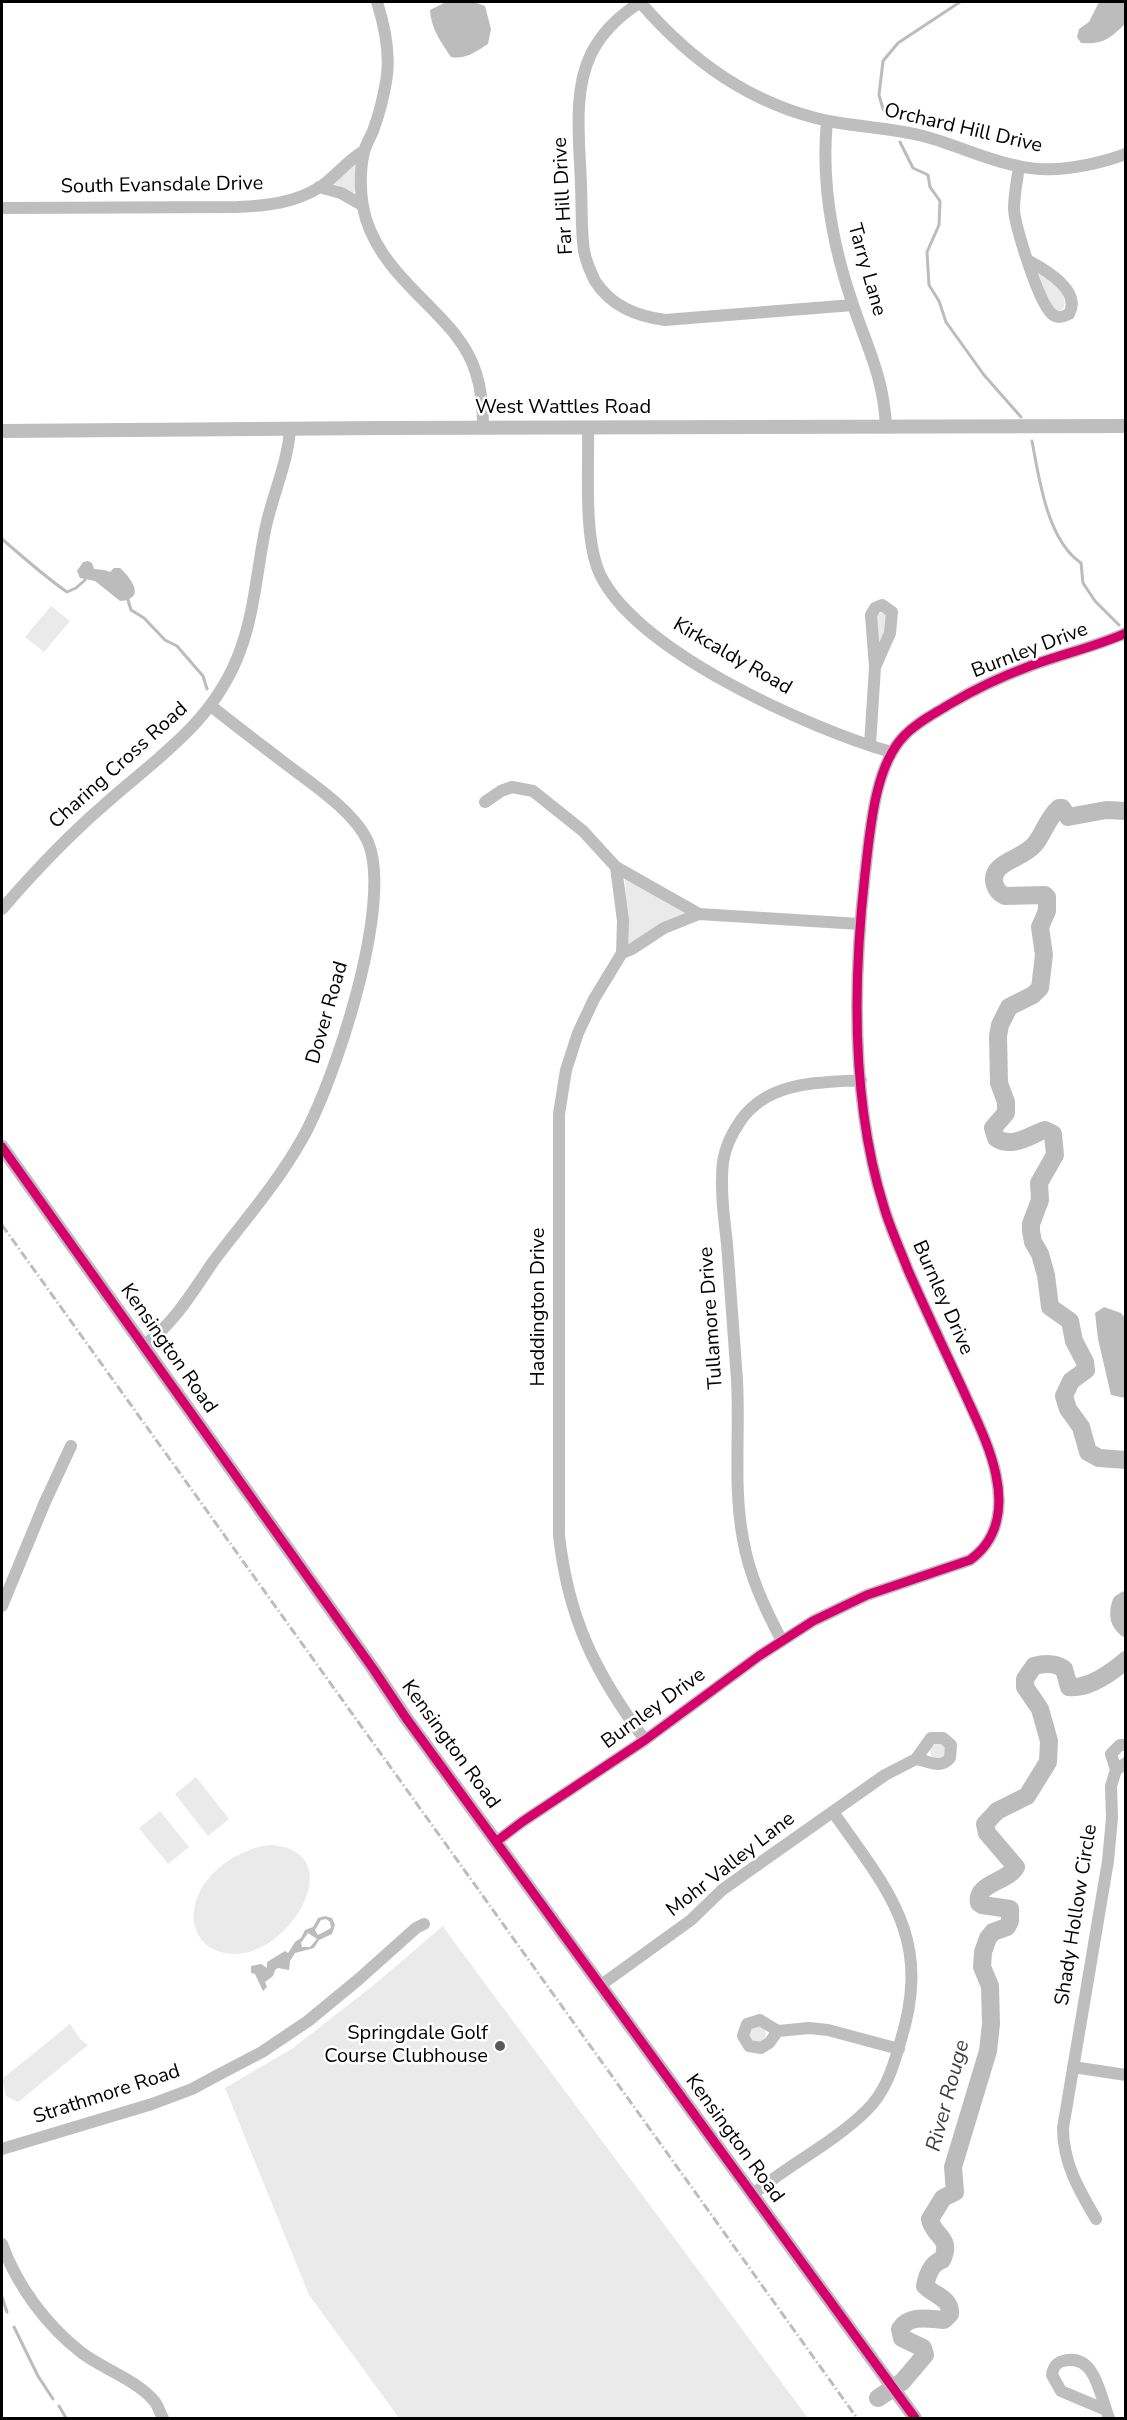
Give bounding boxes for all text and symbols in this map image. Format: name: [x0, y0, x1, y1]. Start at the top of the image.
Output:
street label: Orchard Hill Drive: [882, 99, 1044, 159]
street label: Far Hill Drive: [549, 137, 579, 255]
street label: South Evansdale Drive: [61, 172, 263, 200]
street label: Tarry Lane: [841, 221, 891, 319]
street label: West Wattles Road: [475, 396, 651, 420]
street label: Kirkcaldy Road: [668, 613, 796, 701]
street label: Burnley Drive: [969, 618, 1091, 684]
street label: Charing Cross Road: [45, 698, 193, 834]
street label: Dover Road: [302, 959, 354, 1067]
street label: Haddington Drive: [527, 1228, 551, 1386]
street label: Burnley Drive: [906, 1237, 978, 1359]
street label: Tullamore Drive: [695, 1246, 729, 1390]
street label: Kensington Road: [114, 1280, 222, 1418]
street label: Burnley Drive: [597, 1663, 711, 1755]
street label: Kensington Road: [395, 1676, 505, 1814]
street label: Mohr Valley Lane: [662, 1807, 800, 1923]
street label: Shady Hollow Circle: [1051, 1823, 1103, 2007]
place label: Springdale Golf Course Clubhouse: [324, 2022, 488, 2069]
water label: River Rouge: [922, 2037, 976, 2155]
marker: Springdale Golf Course Clubhouse: [493, 2039, 507, 2053]
street label: Strathmore Road: [31, 2060, 183, 2130]
street label: Kensington Road: [679, 2070, 789, 2208]

